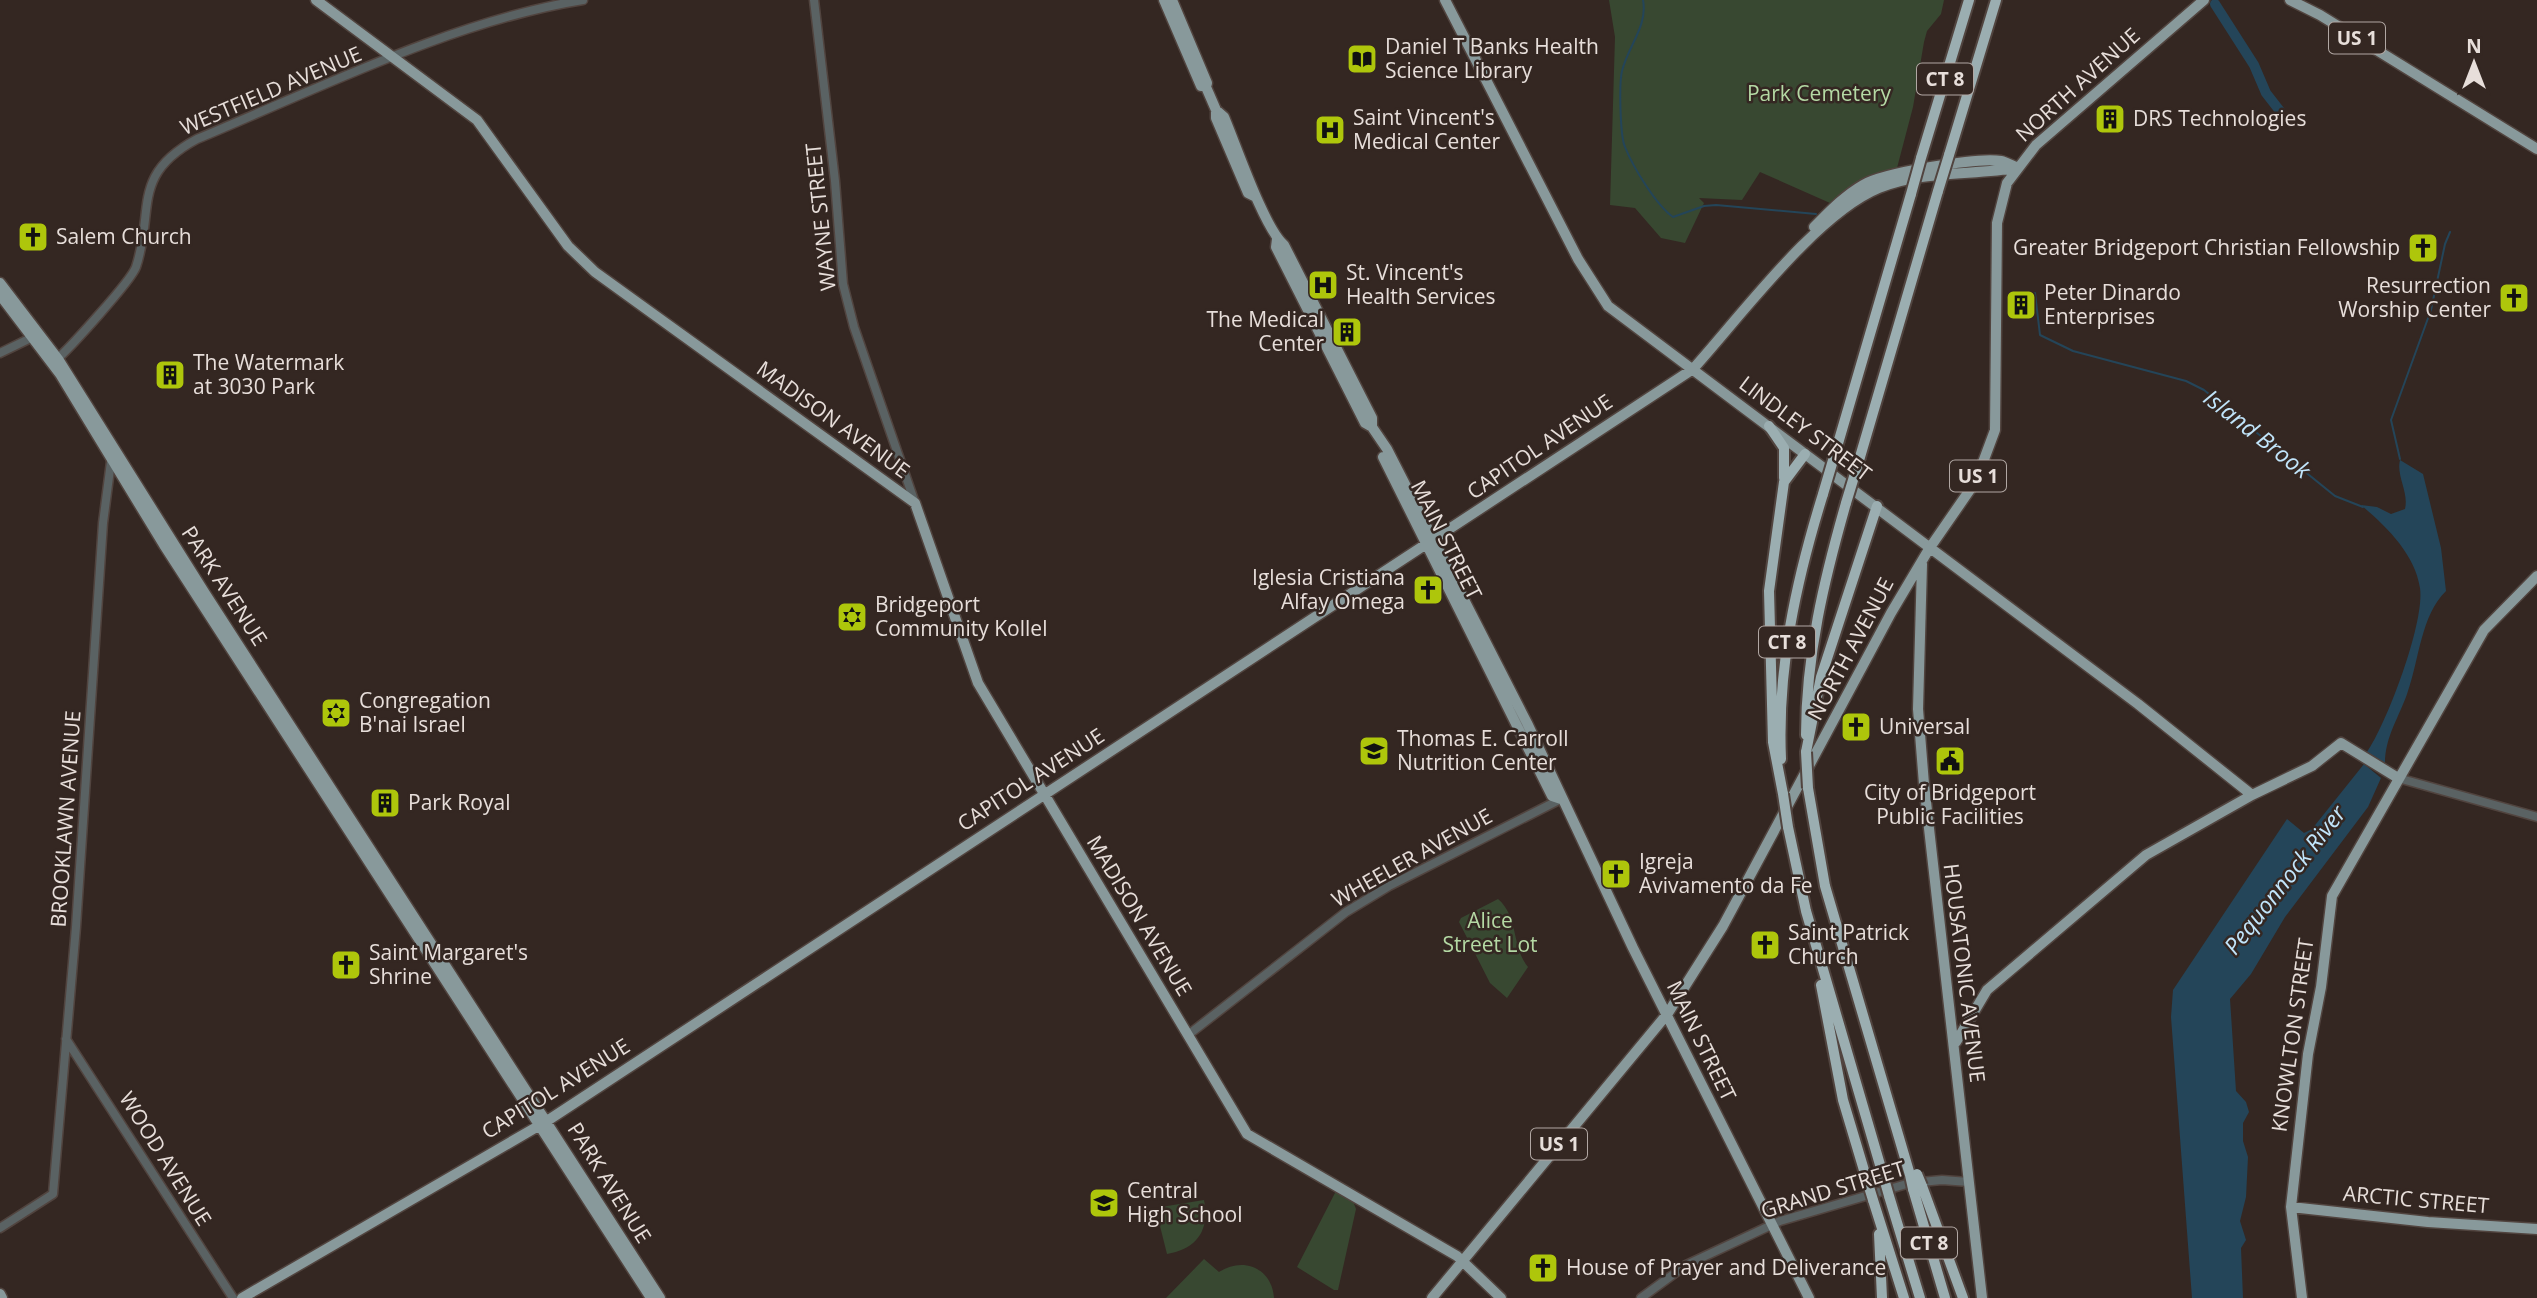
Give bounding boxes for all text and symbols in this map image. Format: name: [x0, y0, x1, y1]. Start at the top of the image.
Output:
street label: NORTH AVENUE: [2009, 21, 2145, 147]
road number: US 1: [2329, 22, 2385, 54]
north arrow: [2439, 28, 2509, 98]
place label: Daniel T Banks Health Science Library: [1385, 32, 1599, 84]
text: N: [2466, 33, 2482, 59]
street label: WESTFIELD AVENUE: [176, 39, 366, 141]
library icon: Daniel T Banks Health Science Library: [1345, 42, 1379, 76]
road number: CT 8: [1917, 64, 1973, 94]
park label: Park Cemetery: [1747, 79, 1891, 107]
building icon: DRS Technologies: [2093, 102, 2127, 136]
place label: Saint Vincent's Medical Center: [1353, 103, 1500, 155]
place label: DRS Technologies: [2133, 104, 2306, 132]
hospital icon: Saint Vincent's Medical Center: [1313, 113, 1347, 147]
street label: WAYNE STREET: [798, 141, 842, 292]
church icon: Salem Church: [16, 220, 50, 254]
place label: Salem Church: [56, 222, 192, 250]
church icon: Greater Bridgeport Christian Fellowship: [2406, 231, 2440, 265]
place label: Greater Bridgeport Christian Fellowship: [2013, 233, 2400, 261]
place label: St. Vincent's Health Services: [1346, 258, 1496, 310]
hospital icon: St. Vincent's Health Services: [1306, 268, 1340, 302]
place label: Resurrection Worship Center: [2338, 271, 2491, 323]
place label: Peter Dinardo Enterprises: [2044, 278, 2181, 330]
church icon: Resurrection Worship Center: [2497, 281, 2531, 315]
building icon: Peter Dinardo Enterprises: [2004, 288, 2038, 322]
place label: The Medical Center: [1206, 305, 1324, 357]
building icon: The Medical Center: [1330, 315, 1364, 349]
place label: The Watermark at 3030 Park: [193, 348, 344, 400]
street label: MADISON AVENUE: [751, 354, 916, 484]
building icon: The Watermark at 3030 Park: [153, 358, 187, 392]
street label: LINDLEY STREET: [1734, 369, 1878, 487]
water label: Island Brook: [2198, 381, 2318, 486]
street label: CAPITOL AVENUE: [1461, 387, 1618, 505]
road number: US 1: [1950, 461, 2006, 491]
street label: MAIN STREET: [1405, 475, 1489, 604]
street label: PARK AVENUE: [176, 520, 274, 651]
place label: Iglesia Cristiana Alfay Omega: [1252, 563, 1405, 615]
street label: NORTH AVENUE: [1801, 572, 1900, 725]
church icon: Iglesia Cristiana Alfay Omega: [1411, 573, 1445, 607]
place label: Bridgeport Community Kollel: [875, 590, 1047, 642]
synagogue icon: Bridgeport Community Kollel: [835, 600, 869, 634]
road number: CT 8: [1759, 626, 1815, 657]
place label: Congregation B'nai Israel: [359, 686, 491, 738]
synagogue icon: Congregation B'nai Israel: [319, 696, 353, 730]
street label: BROOKLAWN AVENUE: [43, 710, 87, 928]
church icon: Universal: [1839, 710, 1873, 744]
place label: Universal: [1879, 712, 1970, 740]
street label: CAPITOL AVENUE: [952, 721, 1109, 837]
place label: Thomas E. Carroll Nutrition Center: [1397, 724, 1569, 776]
school or university icon: Thomas E. Carroll Nutrition Center: [1357, 734, 1391, 768]
public building icon: City of Bridgeport Public Facilities: [1933, 744, 1967, 778]
place label: City of Bridgeport Public Facilities: [1864, 778, 2036, 830]
building icon: Park Royal: [368, 786, 402, 820]
place label: Park Royal: [408, 788, 510, 816]
water label: Pequonnock River: [2216, 797, 2353, 961]
street label: WHEELER AVENUE: [1326, 801, 1497, 913]
street label: MADISON AVENUE: [1081, 830, 1199, 1001]
place label: Igreja Avivamento da Fe: [1639, 847, 1813, 899]
church icon: Igreja Avivamento da Fe: [1599, 857, 1633, 891]
street label: HOUSATONIC AVENUE: [1938, 862, 1992, 1084]
park label: Alice Street Lot: [1442, 906, 1538, 958]
place label: Saint Patrick Church: [1788, 918, 1909, 970]
church icon: Saint Patrick Church: [1748, 928, 1782, 962]
street label: KNOWLTON STREET: [2265, 936, 2320, 1134]
place label: Saint Margaret's Shrine: [369, 938, 528, 990]
church icon: Saint Margaret's Shrine: [329, 948, 363, 982]
street label: MAIN STREET: [1661, 976, 1743, 1106]
street label: CAPITOL AVENUE: [476, 1031, 635, 1145]
street label: WOOD AVENUE: [113, 1086, 218, 1231]
street label: PARK AVENUE: [562, 1117, 658, 1248]
road number: US 1: [1531, 1128, 1587, 1160]
street label: GRAND STREET: [1757, 1154, 1908, 1224]
place label: Central High School: [1127, 1176, 1243, 1228]
street label: ARCTIC STREET: [2342, 1179, 2491, 1219]
school or university icon: Central High School: [1087, 1186, 1121, 1220]
road number: CT 8: [1901, 1228, 1957, 1259]
church icon: House of Prayer and Deliverance: [1526, 1251, 1560, 1285]
place label: House of Prayer and Deliverance: [1566, 1253, 1886, 1281]

